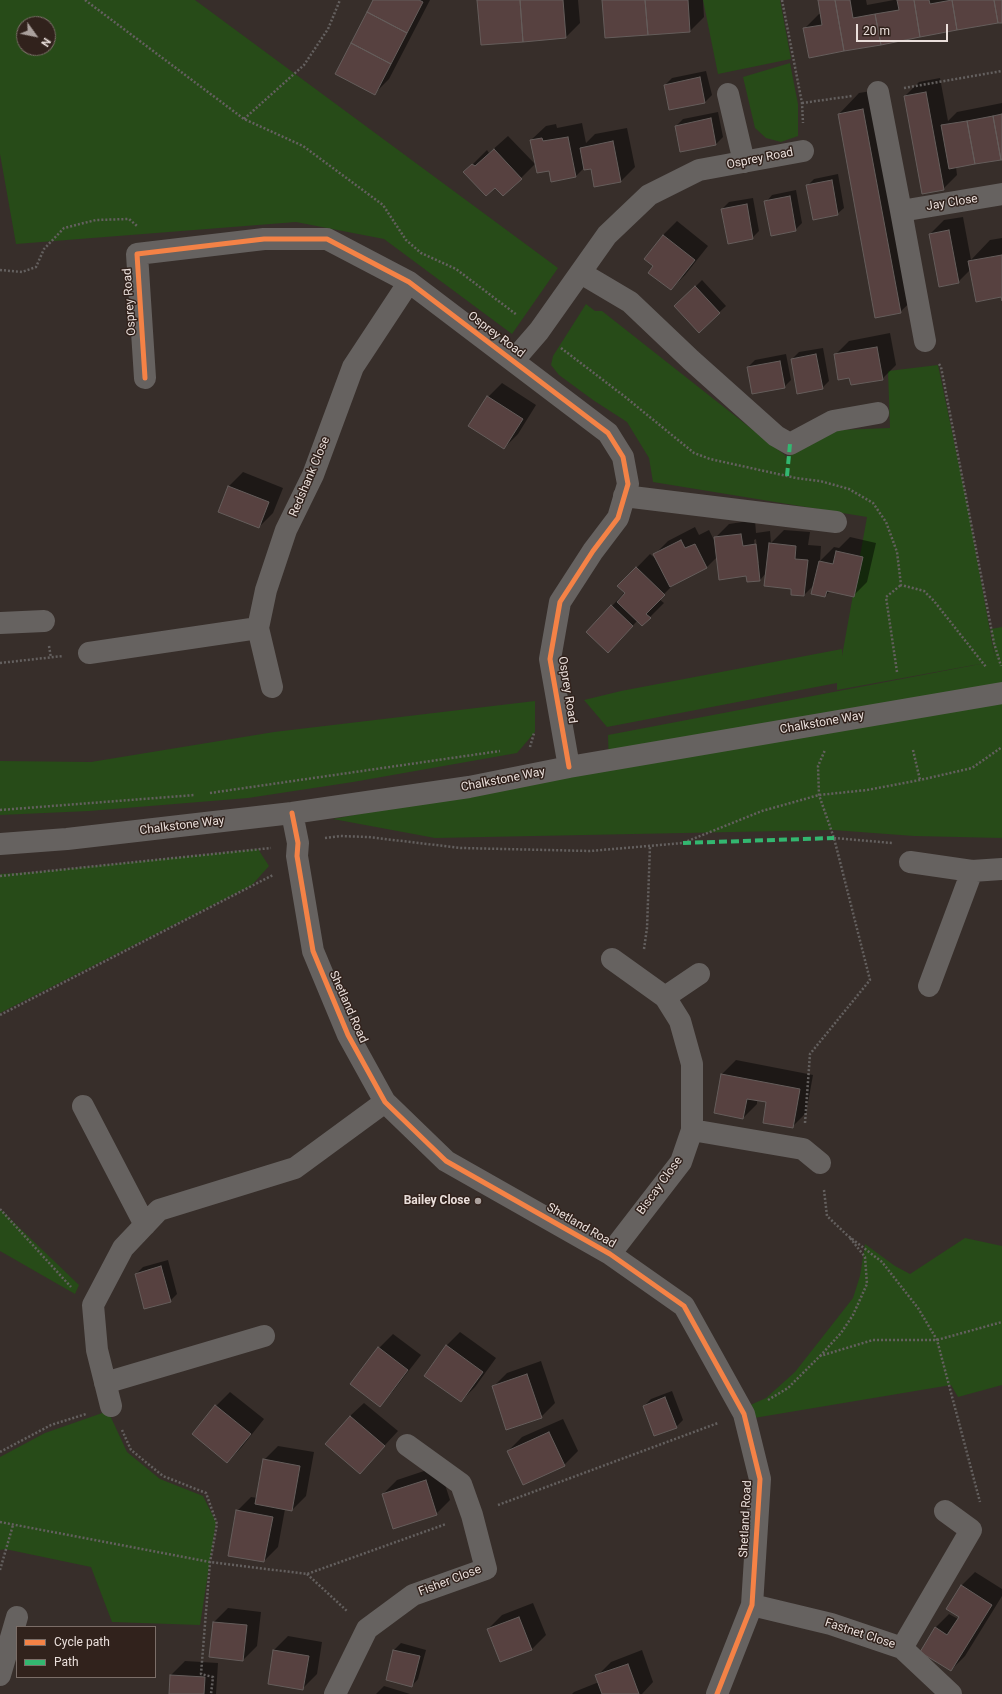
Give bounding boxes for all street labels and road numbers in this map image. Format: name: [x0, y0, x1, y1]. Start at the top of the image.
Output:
street label: Osprey Road: [725, 145, 795, 173]
street label: Jay Close: [925, 192, 979, 214]
street label: Osprey Road: [120, 268, 140, 336]
street label: Osprey Road: [465, 309, 527, 361]
street label: Redshank Close: [287, 435, 333, 519]
street label: Osprey Road: [555, 655, 579, 725]
street label: Chalkstone Way: [779, 709, 865, 737]
street label: Chalkstone Way: [460, 765, 546, 795]
street label: Chalkstone Way: [139, 814, 225, 838]
street label: Shetland Road: [326, 969, 370, 1045]
street label: Biscay Close: [634, 1154, 686, 1218]
street label: Shetland Road: [544, 1200, 618, 1252]
street label: Shetland Road: [737, 1480, 755, 1558]
street label: Fisher Close: [417, 1562, 483, 1600]
street label: Fastnet Close: [823, 1616, 897, 1652]

